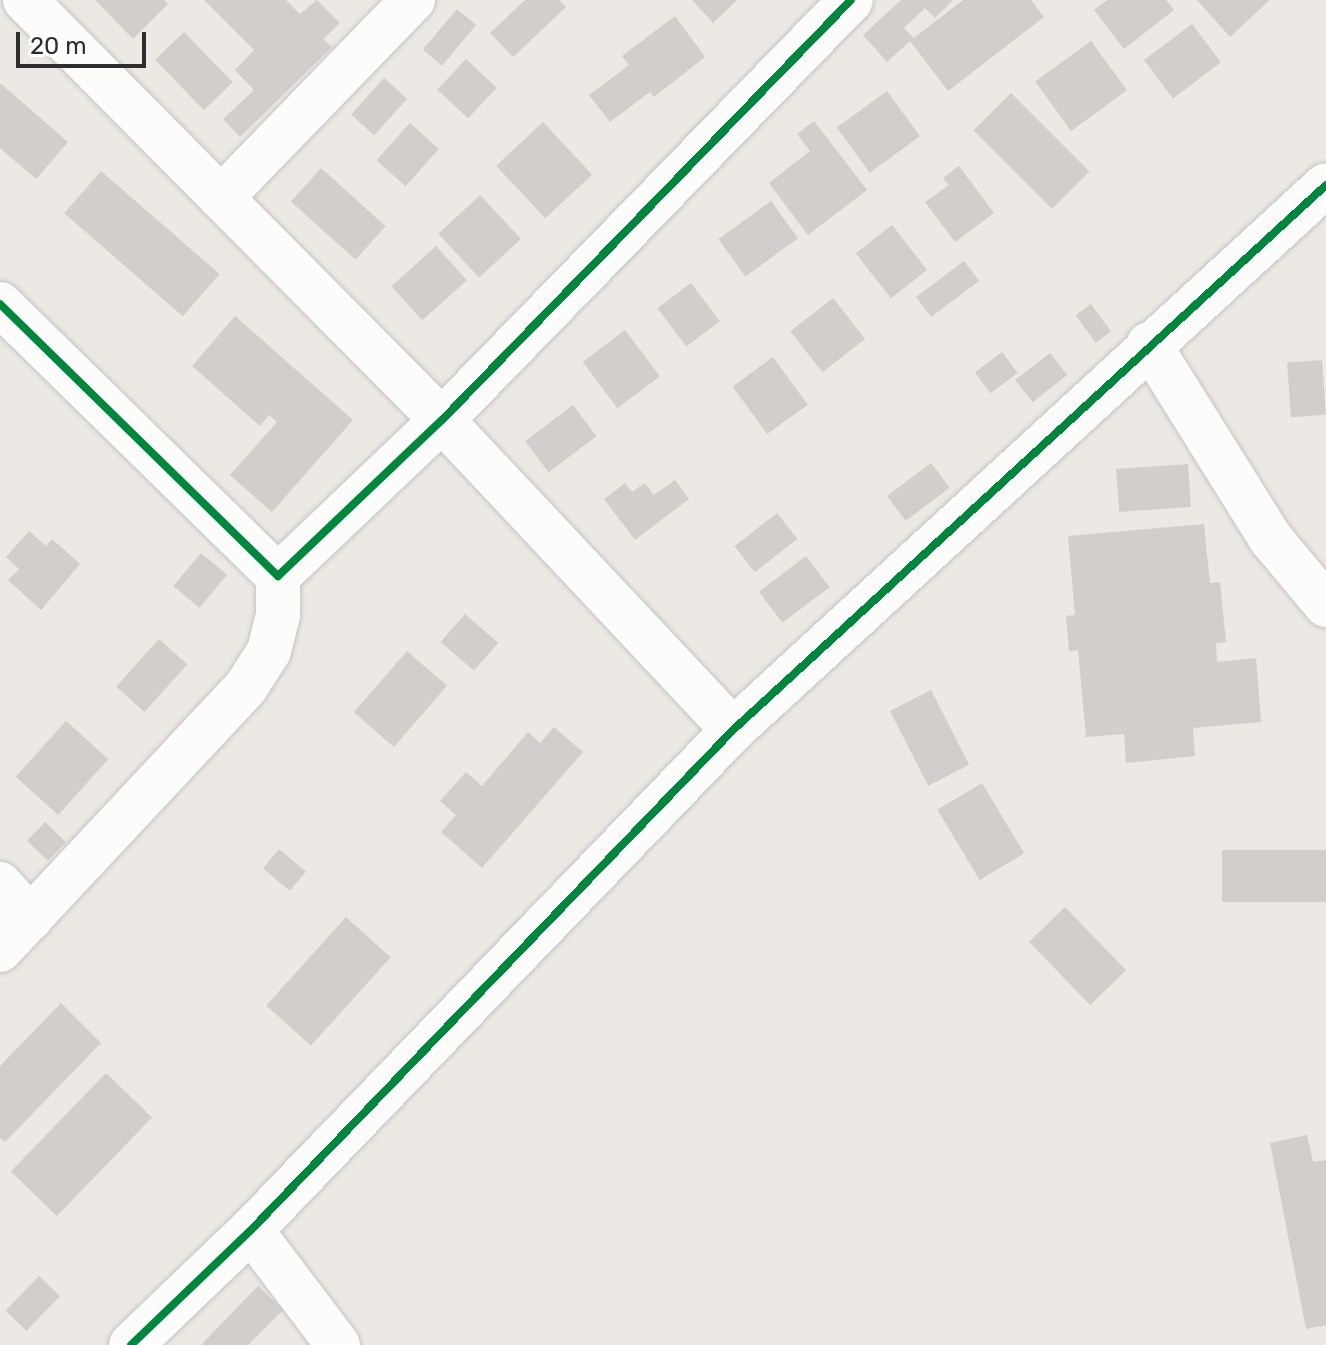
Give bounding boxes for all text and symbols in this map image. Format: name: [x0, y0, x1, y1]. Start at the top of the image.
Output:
scale bar: [20, 16, 150, 66]
text: 20 m: [30, 32, 87, 60]

